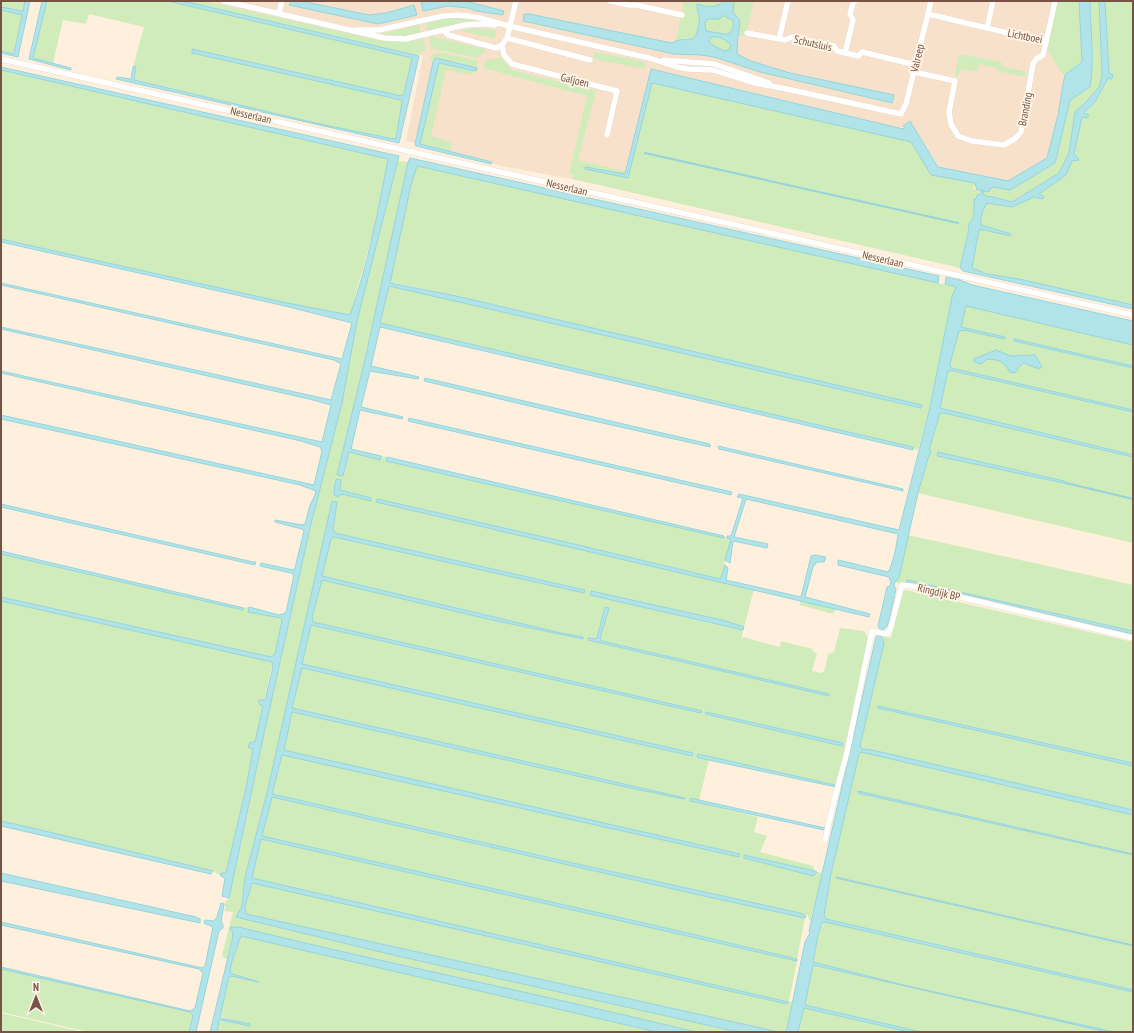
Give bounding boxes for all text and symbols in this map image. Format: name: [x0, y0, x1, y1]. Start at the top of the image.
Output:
street label: Lichtboei: [1006, 26, 1044, 46]
street label: Schutsluis: [793, 32, 834, 54]
street label: Valreep: [907, 42, 927, 74]
street label: Galjoen: [559, 70, 591, 90]
street label: Branding: [1015, 91, 1035, 127]
street label: Nesserlaan: [229, 103, 273, 127]
street label: Nesserlaan: [545, 175, 589, 199]
street label: Nesserlaan: [861, 247, 905, 271]
street label: Ringdijk BP: [916, 580, 962, 604]
north arrow: [16, 977, 56, 1017]
text: N: [33, 980, 39, 994]

